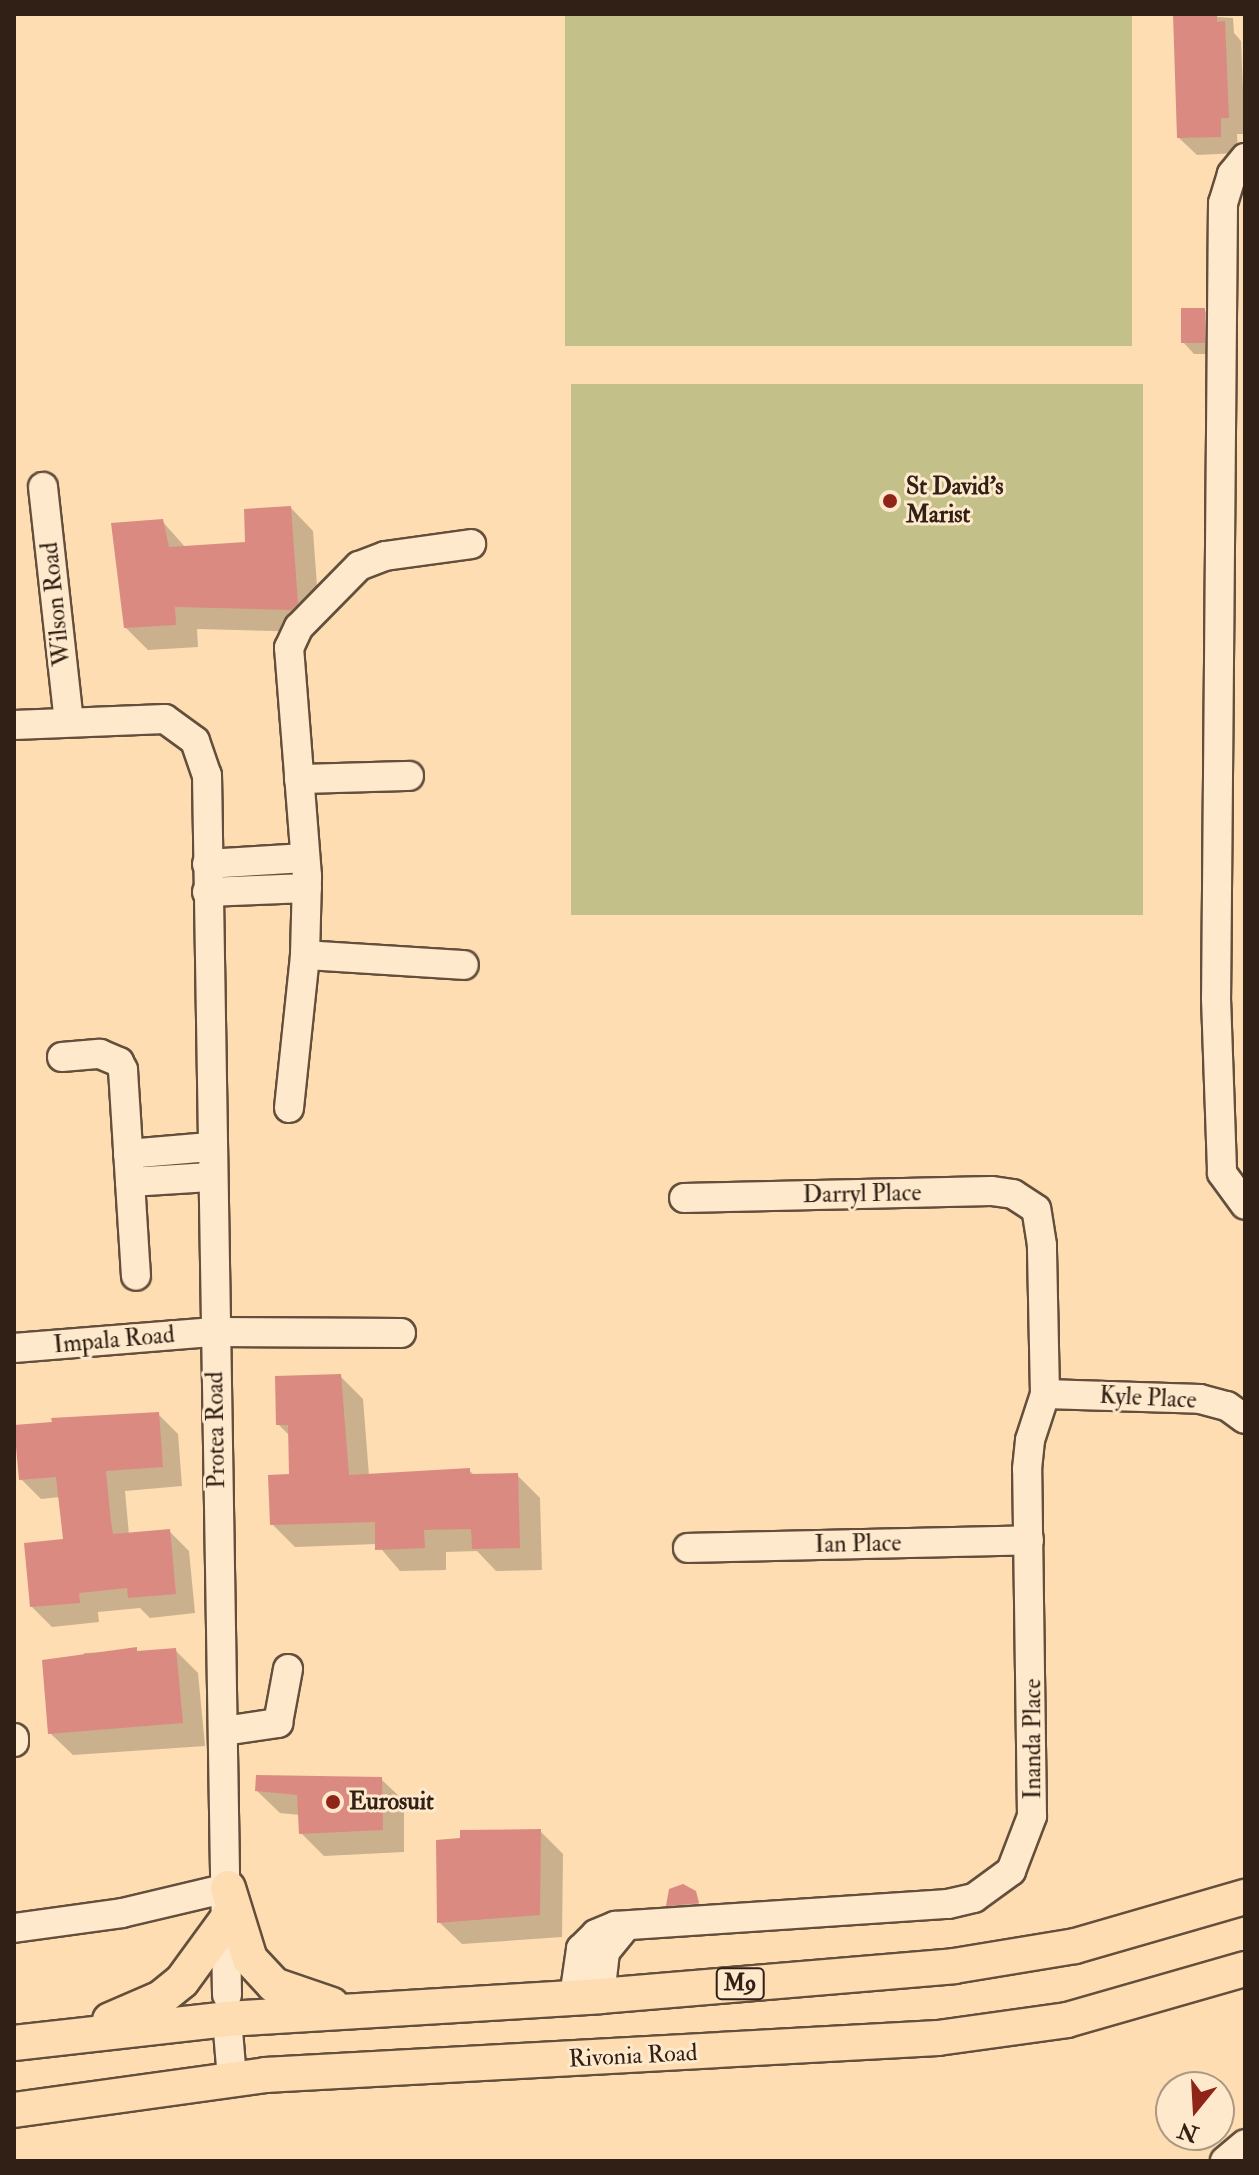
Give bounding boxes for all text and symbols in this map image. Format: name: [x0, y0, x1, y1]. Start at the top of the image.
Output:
place label: St David's Marist: [906, 473, 1004, 529]
marker: St David's Marist: [881, 492, 899, 510]
street label: Wilson Road: [35, 541, 77, 667]
street label: Darryl Place: [802, 1179, 922, 1209]
street label: Impala Road: [52, 1320, 176, 1360]
street label: Protea Road: [201, 1371, 231, 1489]
street label: Kyle Place: [1099, 1381, 1197, 1415]
street label: Ian Place: [814, 1529, 902, 1559]
street label: Inanda Place: [1019, 1679, 1047, 1799]
place label: Eurosuit: [349, 1788, 434, 1816]
marker: Eurosuit: [324, 1793, 342, 1811]
road number: M9: [714, 1966, 766, 2002]
street label: Rivonia Road: [568, 2038, 698, 2074]
north arrow: [1155, 2071, 1235, 2151]
text: N: [1175, 2116, 1202, 2148]

